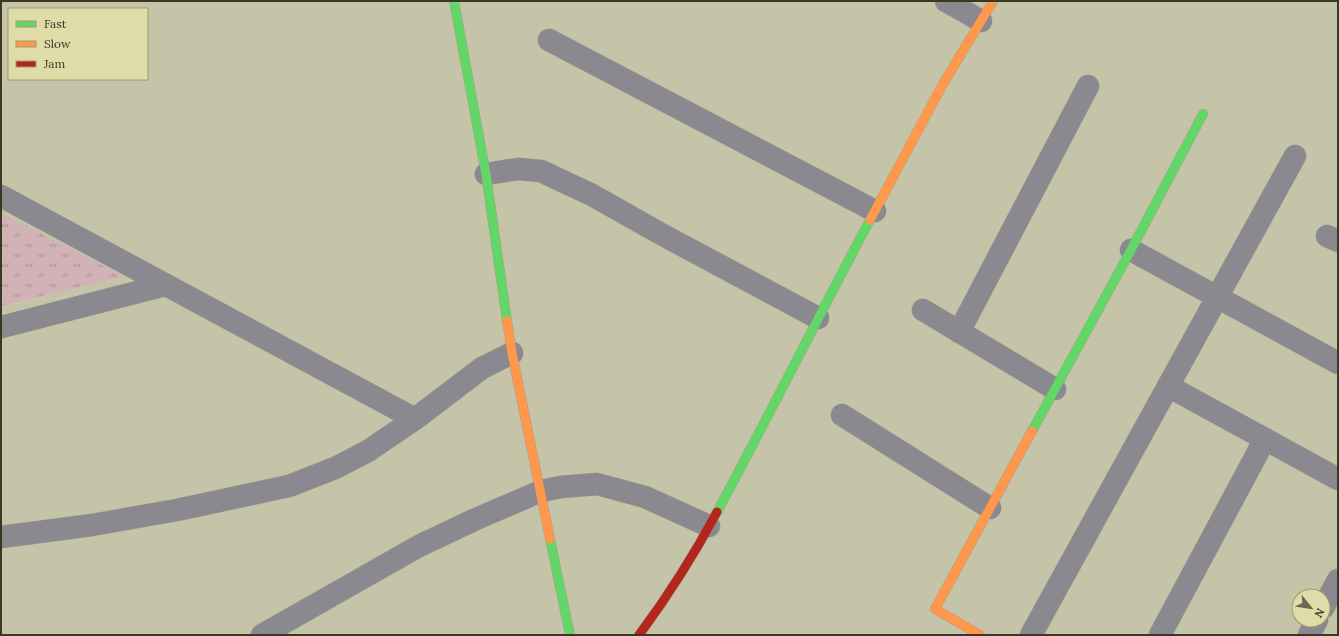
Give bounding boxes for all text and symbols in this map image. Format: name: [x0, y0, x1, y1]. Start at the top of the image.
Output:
legend: [8, 8, 148, 80]
text: Fast: [44, 16, 67, 31]
text: Slow: [44, 36, 71, 51]
text: Jam: [43, 56, 65, 71]
north arrow: [1291, 588, 1331, 628]
text: N: [1311, 606, 1328, 621]

